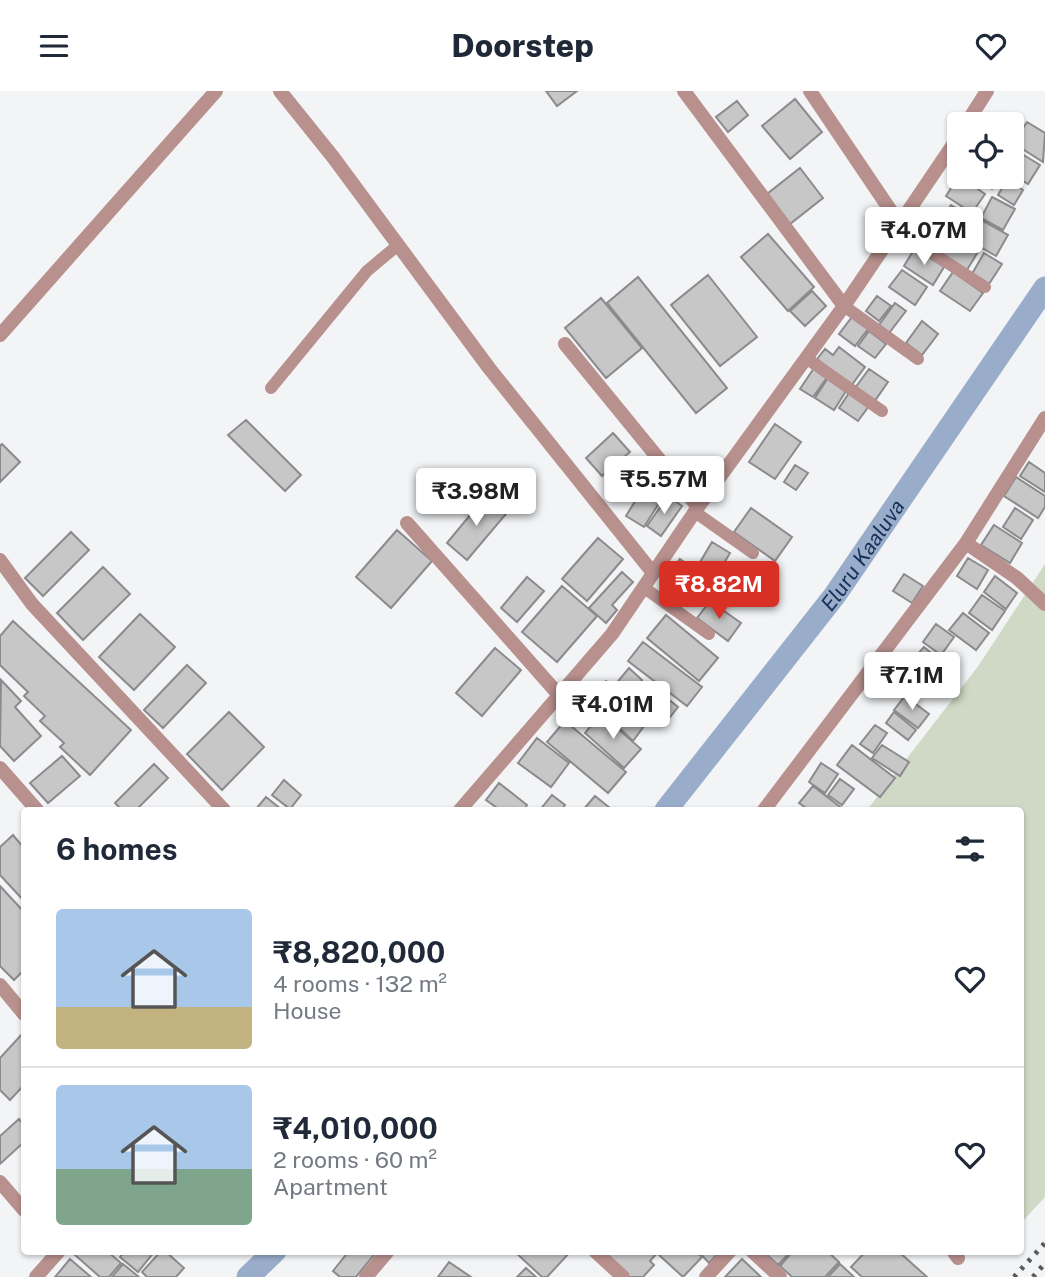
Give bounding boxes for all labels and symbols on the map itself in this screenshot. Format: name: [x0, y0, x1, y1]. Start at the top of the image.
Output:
pin: ₹4.07M: [867, 207, 981, 267]
pin: ₹5.57M: [607, 457, 721, 516]
pin: ₹3.98M: [419, 469, 533, 528]
water label: Eluru Kaaluva: [815, 494, 909, 616]
pin: ₹8.82M: [662, 561, 776, 621]
pin: ₹7.1M: [863, 653, 961, 712]
pin: ₹4.01M: [556, 681, 670, 741]

